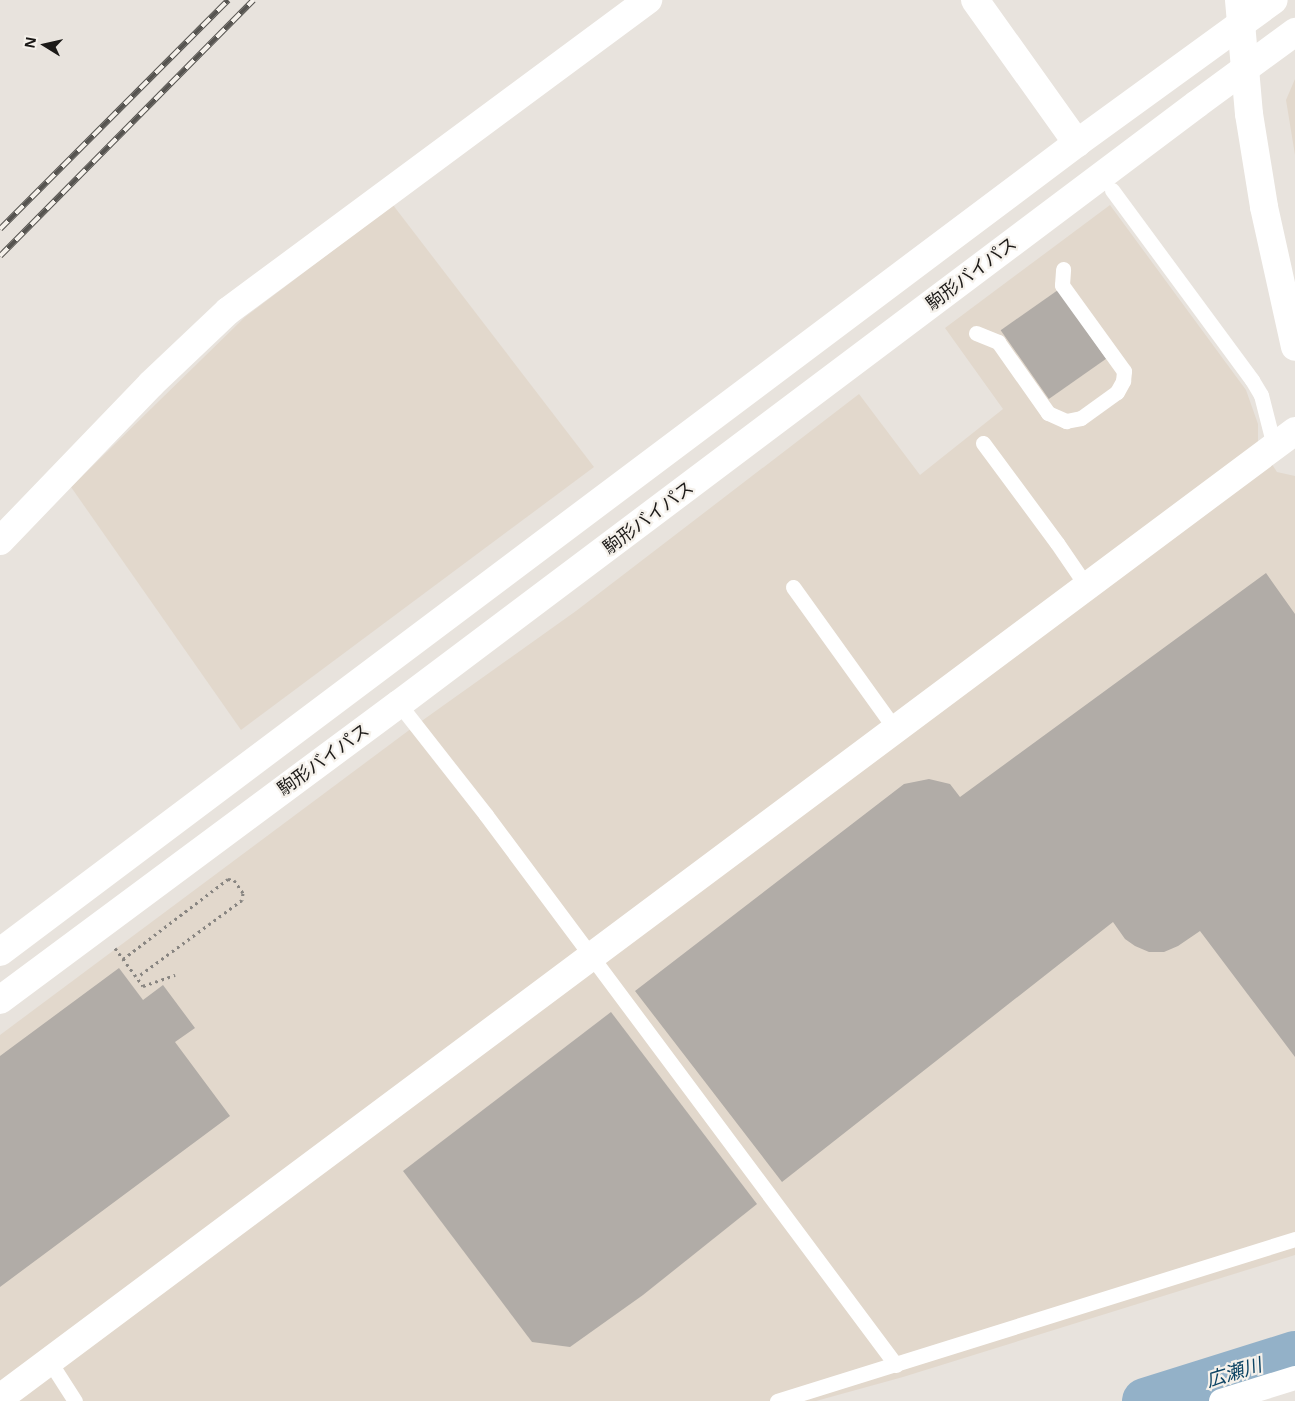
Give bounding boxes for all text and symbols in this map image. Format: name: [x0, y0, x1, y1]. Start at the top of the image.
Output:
north arrow: [20, 20, 70, 70]
text: N: [19, 35, 40, 50]
street label: 駒形バイパス: [921, 232, 1021, 314]
street label: 駒形バイパス: [598, 476, 698, 558]
street label: 駒形バイパス: [273, 719, 373, 799]
water label: 広瀬川: [1203, 1354, 1265, 1392]

